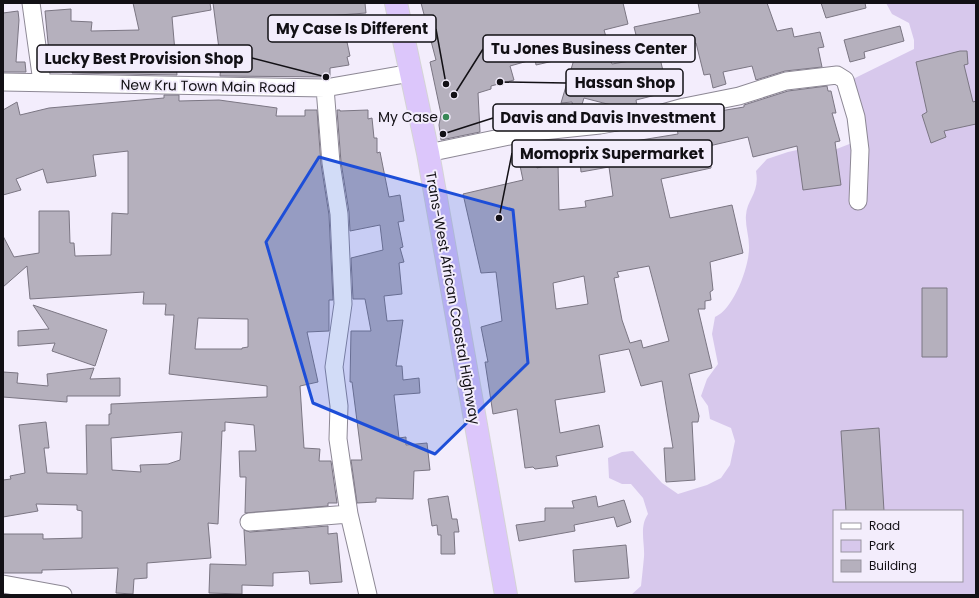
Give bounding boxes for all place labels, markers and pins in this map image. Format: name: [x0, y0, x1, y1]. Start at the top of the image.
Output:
callout: My Case Is Different: [268, 15, 436, 42]
callout: Tu Jones Business Center: [483, 35, 695, 62]
callout: Lucky Best Provision Shop: [37, 45, 252, 72]
callout: Hassan Shop: [566, 69, 683, 96]
callout: Davis and Davis Investment: [493, 104, 724, 131]
place label: My Case: [378, 107, 438, 127]
marker: My Case: [441, 112, 451, 122]
callout: Momoprix Supermarket: [512, 140, 712, 167]

